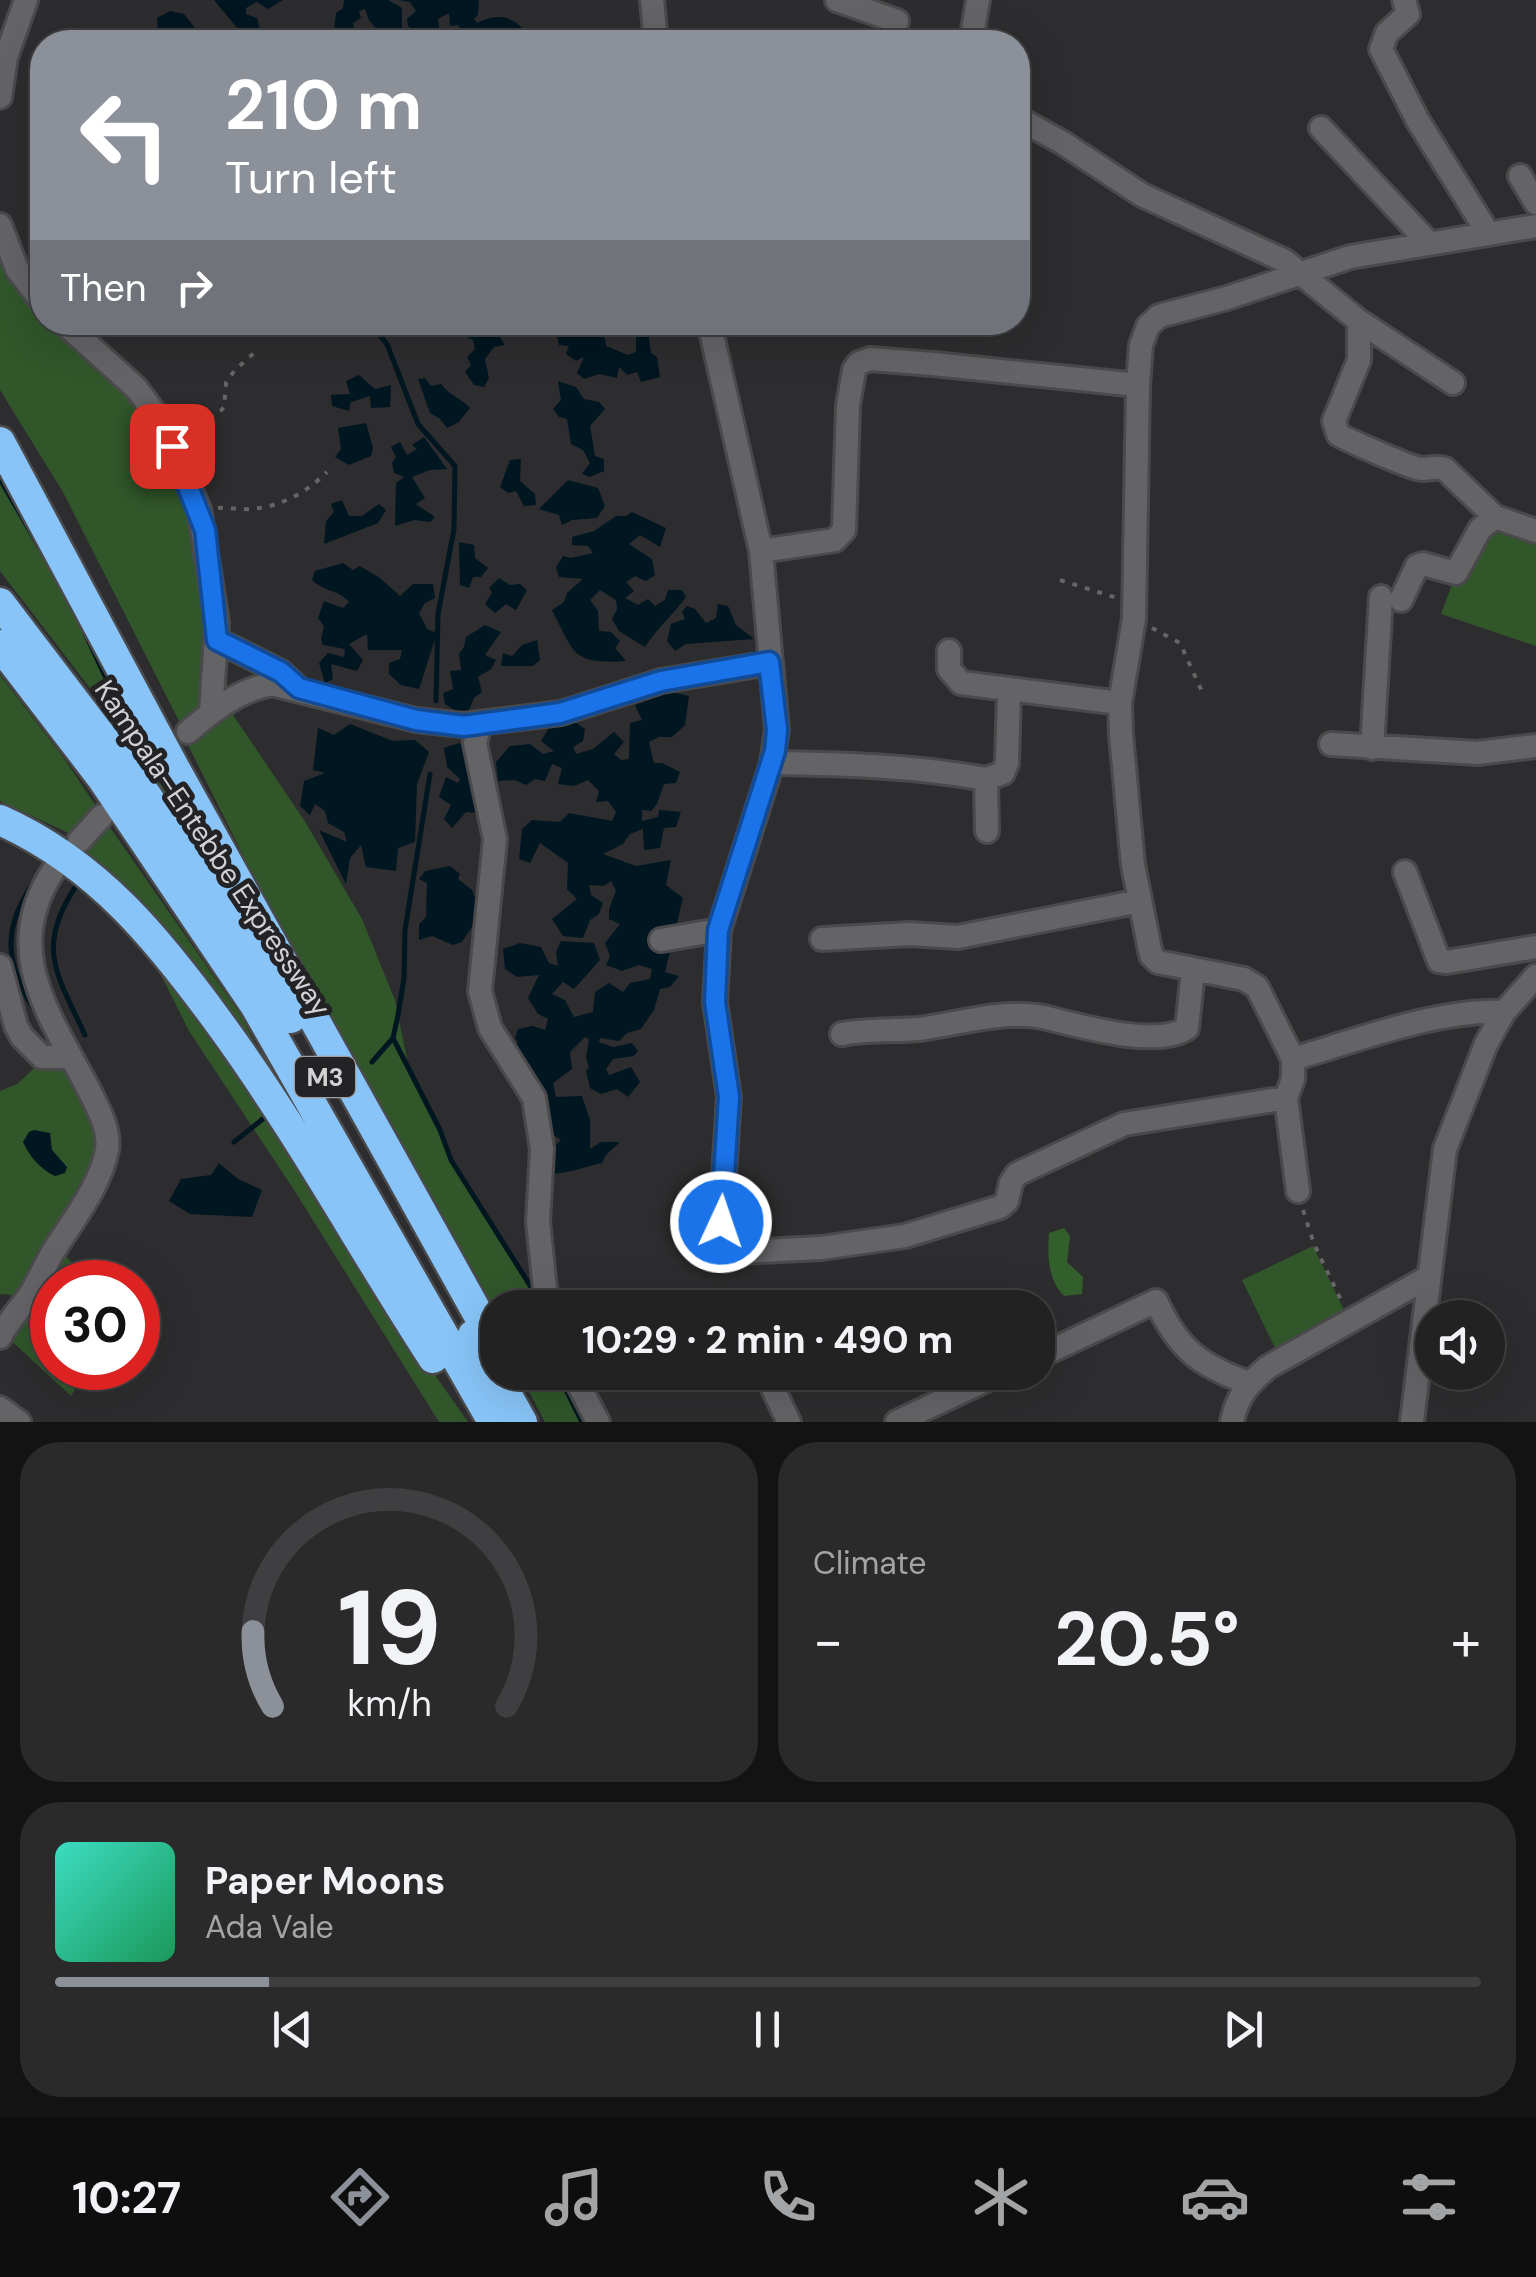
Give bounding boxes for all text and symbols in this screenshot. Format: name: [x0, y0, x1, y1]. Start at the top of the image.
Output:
text: 210 m: [225, 60, 422, 151]
icon: left: [60, 70, 190, 200]
text: Turn left: [225, 148, 397, 207]
icon: right: [167, 260, 222, 315]
text: Then: [60, 263, 147, 313]
pin: [130, 404, 215, 489]
icon: arrive: [145, 419, 200, 474]
street label: Kampala–Entebbe Expressway: [86, 673, 339, 1023]
road number: M3: [295, 1057, 355, 1097]
position arrow: [669, 1170, 773, 1274]
speed limit sign: 30: [30, 1260, 160, 1390]
map controls: [1415, 1300, 1505, 1390]
button: sound: [1415, 1300, 1505, 1390]
text: 10:29 · 2 min · 490 m: [582, 1315, 953, 1365]
text: Climate: [813, 1542, 927, 1584]
text: 19: [337, 1561, 441, 1696]
text: 20.5°: [1054, 1591, 1240, 1688]
text: −: [813, 1605, 843, 1677]
text: +: [1451, 1605, 1481, 1677]
text: km/h: [347, 1681, 431, 1727]
text: Paper Moons: [205, 1856, 445, 1906]
text: Ada Vale: [205, 1906, 334, 1948]
icon: previous: [265, 2002, 320, 2057]
icon: pause: [740, 2002, 795, 2057]
icon: next: [1216, 2002, 1271, 2057]
icon: directions: [325, 2162, 395, 2232]
icon: music: [539, 2162, 609, 2232]
icon: phone: [753, 2162, 823, 2232]
icon: climate: [966, 2162, 1036, 2232]
icon: car: [1180, 2162, 1250, 2232]
icon: filters: [1394, 2162, 1464, 2232]
text: 10:27: [72, 2168, 181, 2227]

